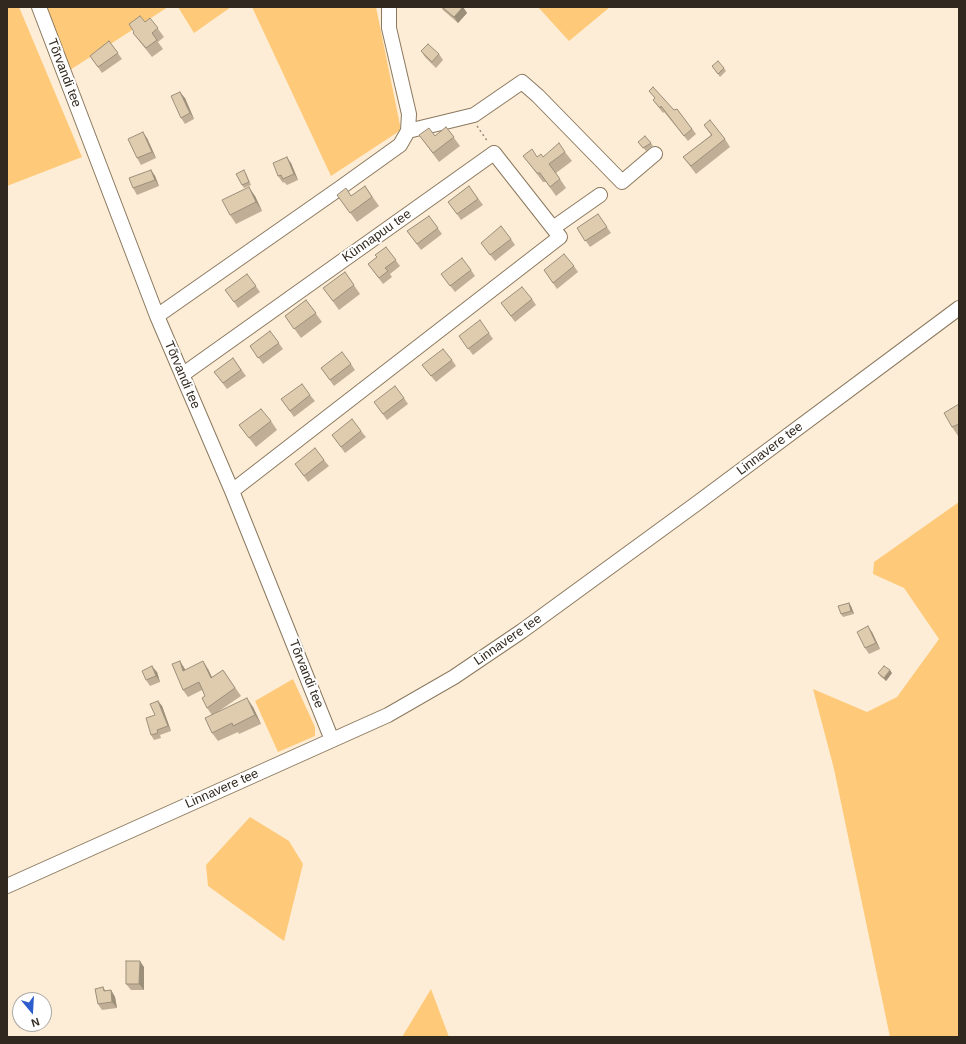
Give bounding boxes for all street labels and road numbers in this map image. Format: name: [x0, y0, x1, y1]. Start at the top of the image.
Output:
street label: Tõrvandi tee: [44, 36, 84, 110]
street label: Künnapuu tee: [339, 206, 415, 266]
street label: Tõrvandi tee: [161, 339, 203, 411]
street label: Linnavere tee: [734, 419, 806, 479]
street label: Linnavere tee: [471, 611, 545, 669]
street label: Tõrvandi tee: [285, 638, 327, 710]
street label: Linnavere tee: [183, 766, 261, 812]

